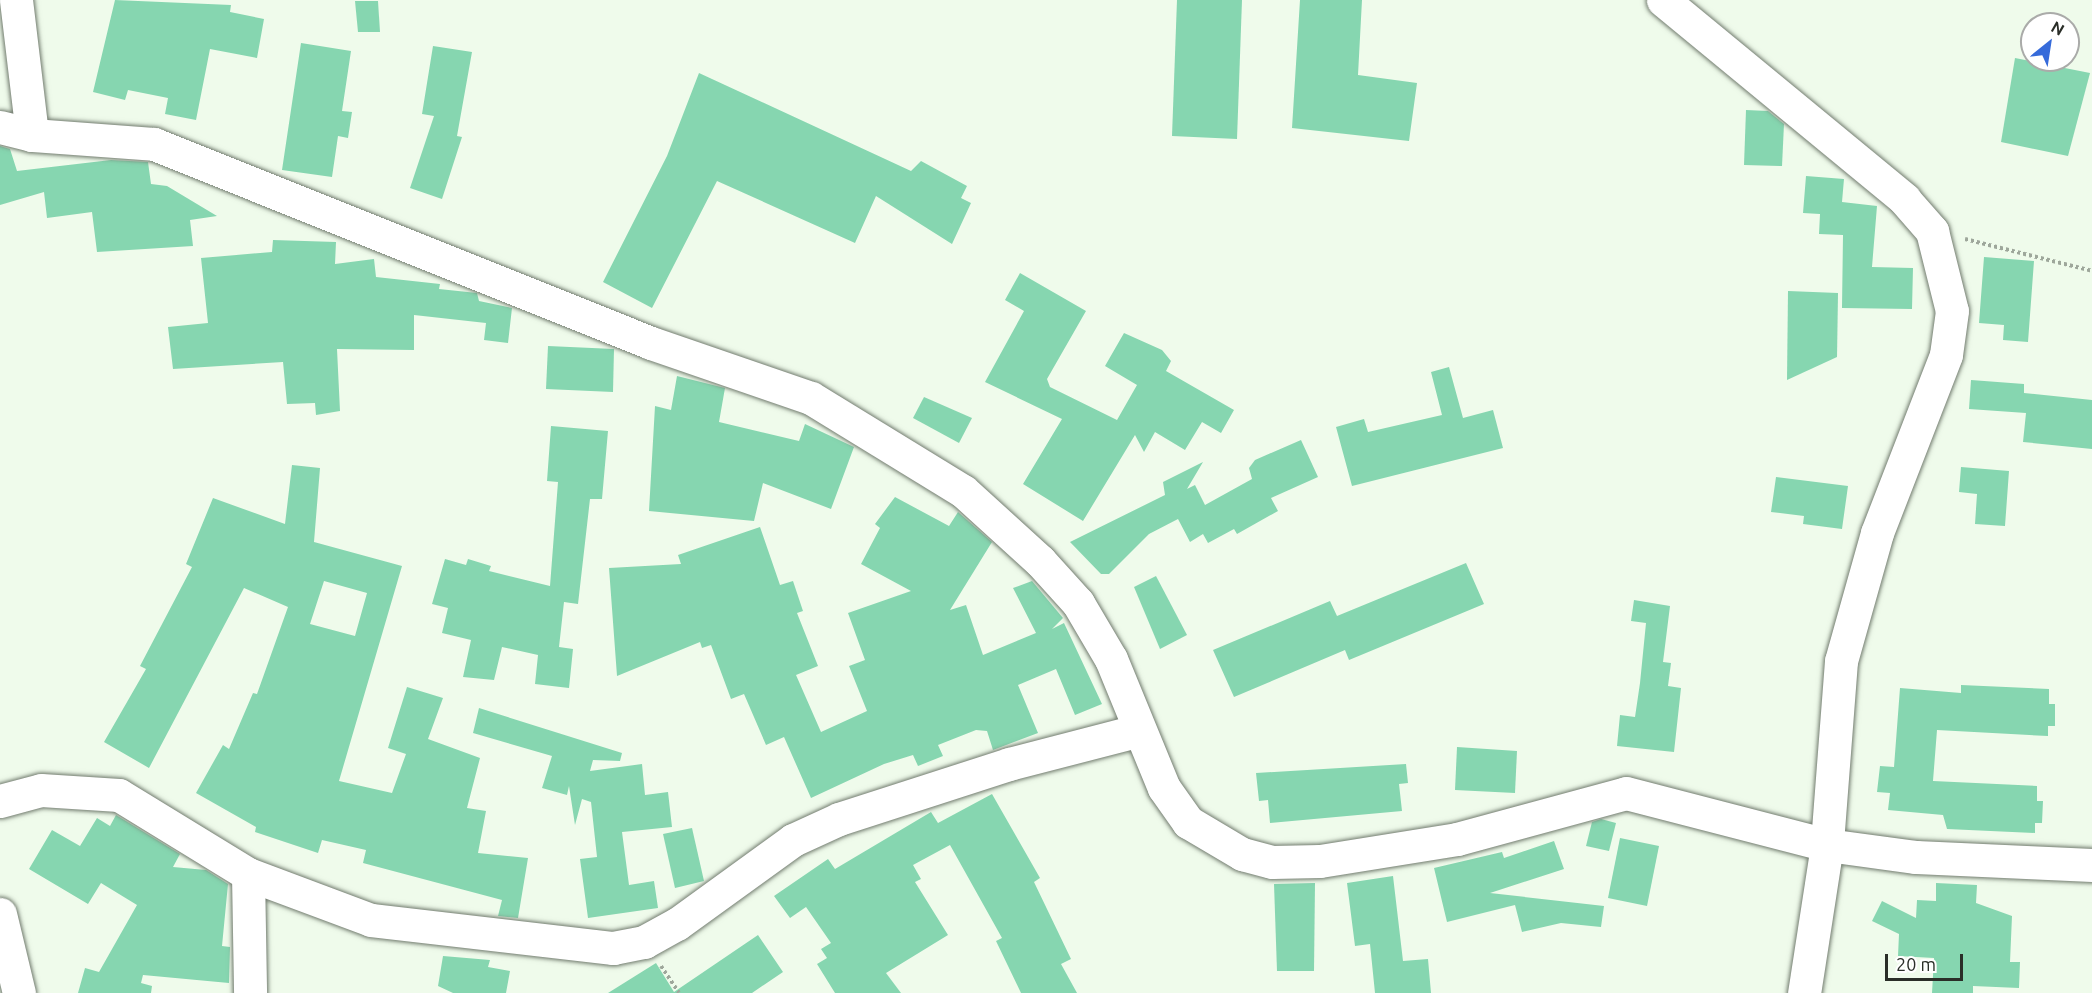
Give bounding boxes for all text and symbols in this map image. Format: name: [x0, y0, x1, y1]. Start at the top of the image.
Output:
north arrow: [2020, 12, 2080, 72]
text: N: [2048, 17, 2068, 39]
scale bar: [1888, 942, 1966, 980]
text: 20 m: [1896, 954, 1936, 974]

